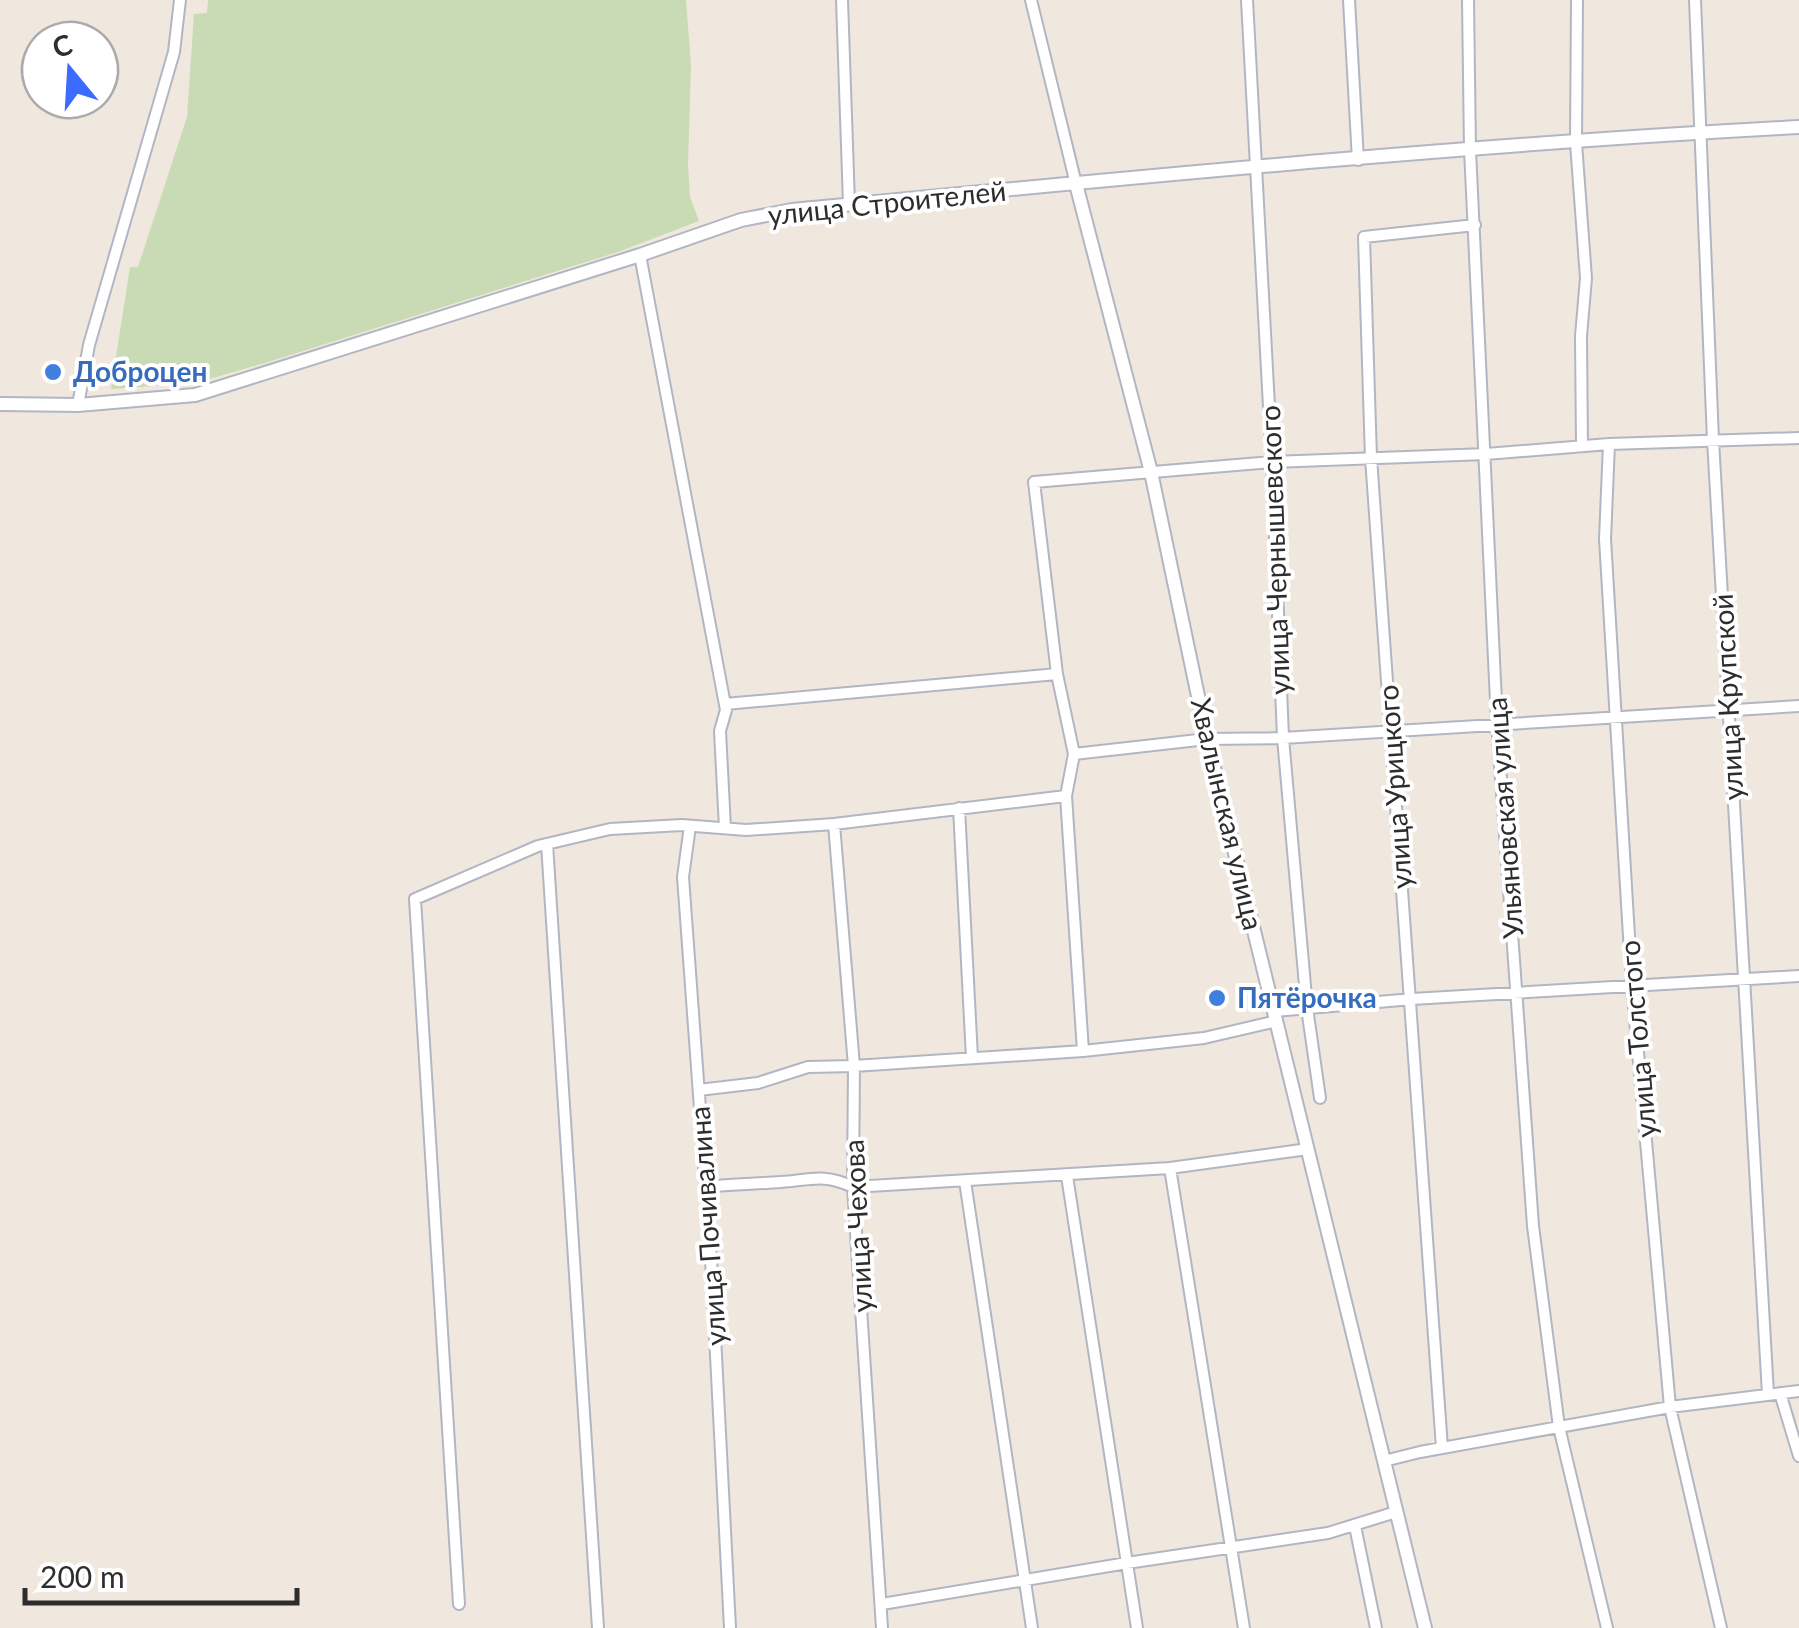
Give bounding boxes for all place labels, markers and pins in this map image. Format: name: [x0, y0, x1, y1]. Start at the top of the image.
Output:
place label: Доброцен: [73, 354, 208, 388]
marker: Доброцен: [42, 361, 64, 383]
place label: Пятёрочка: [1237, 980, 1377, 1014]
marker: Пятёрочка: [1206, 987, 1228, 1009]

